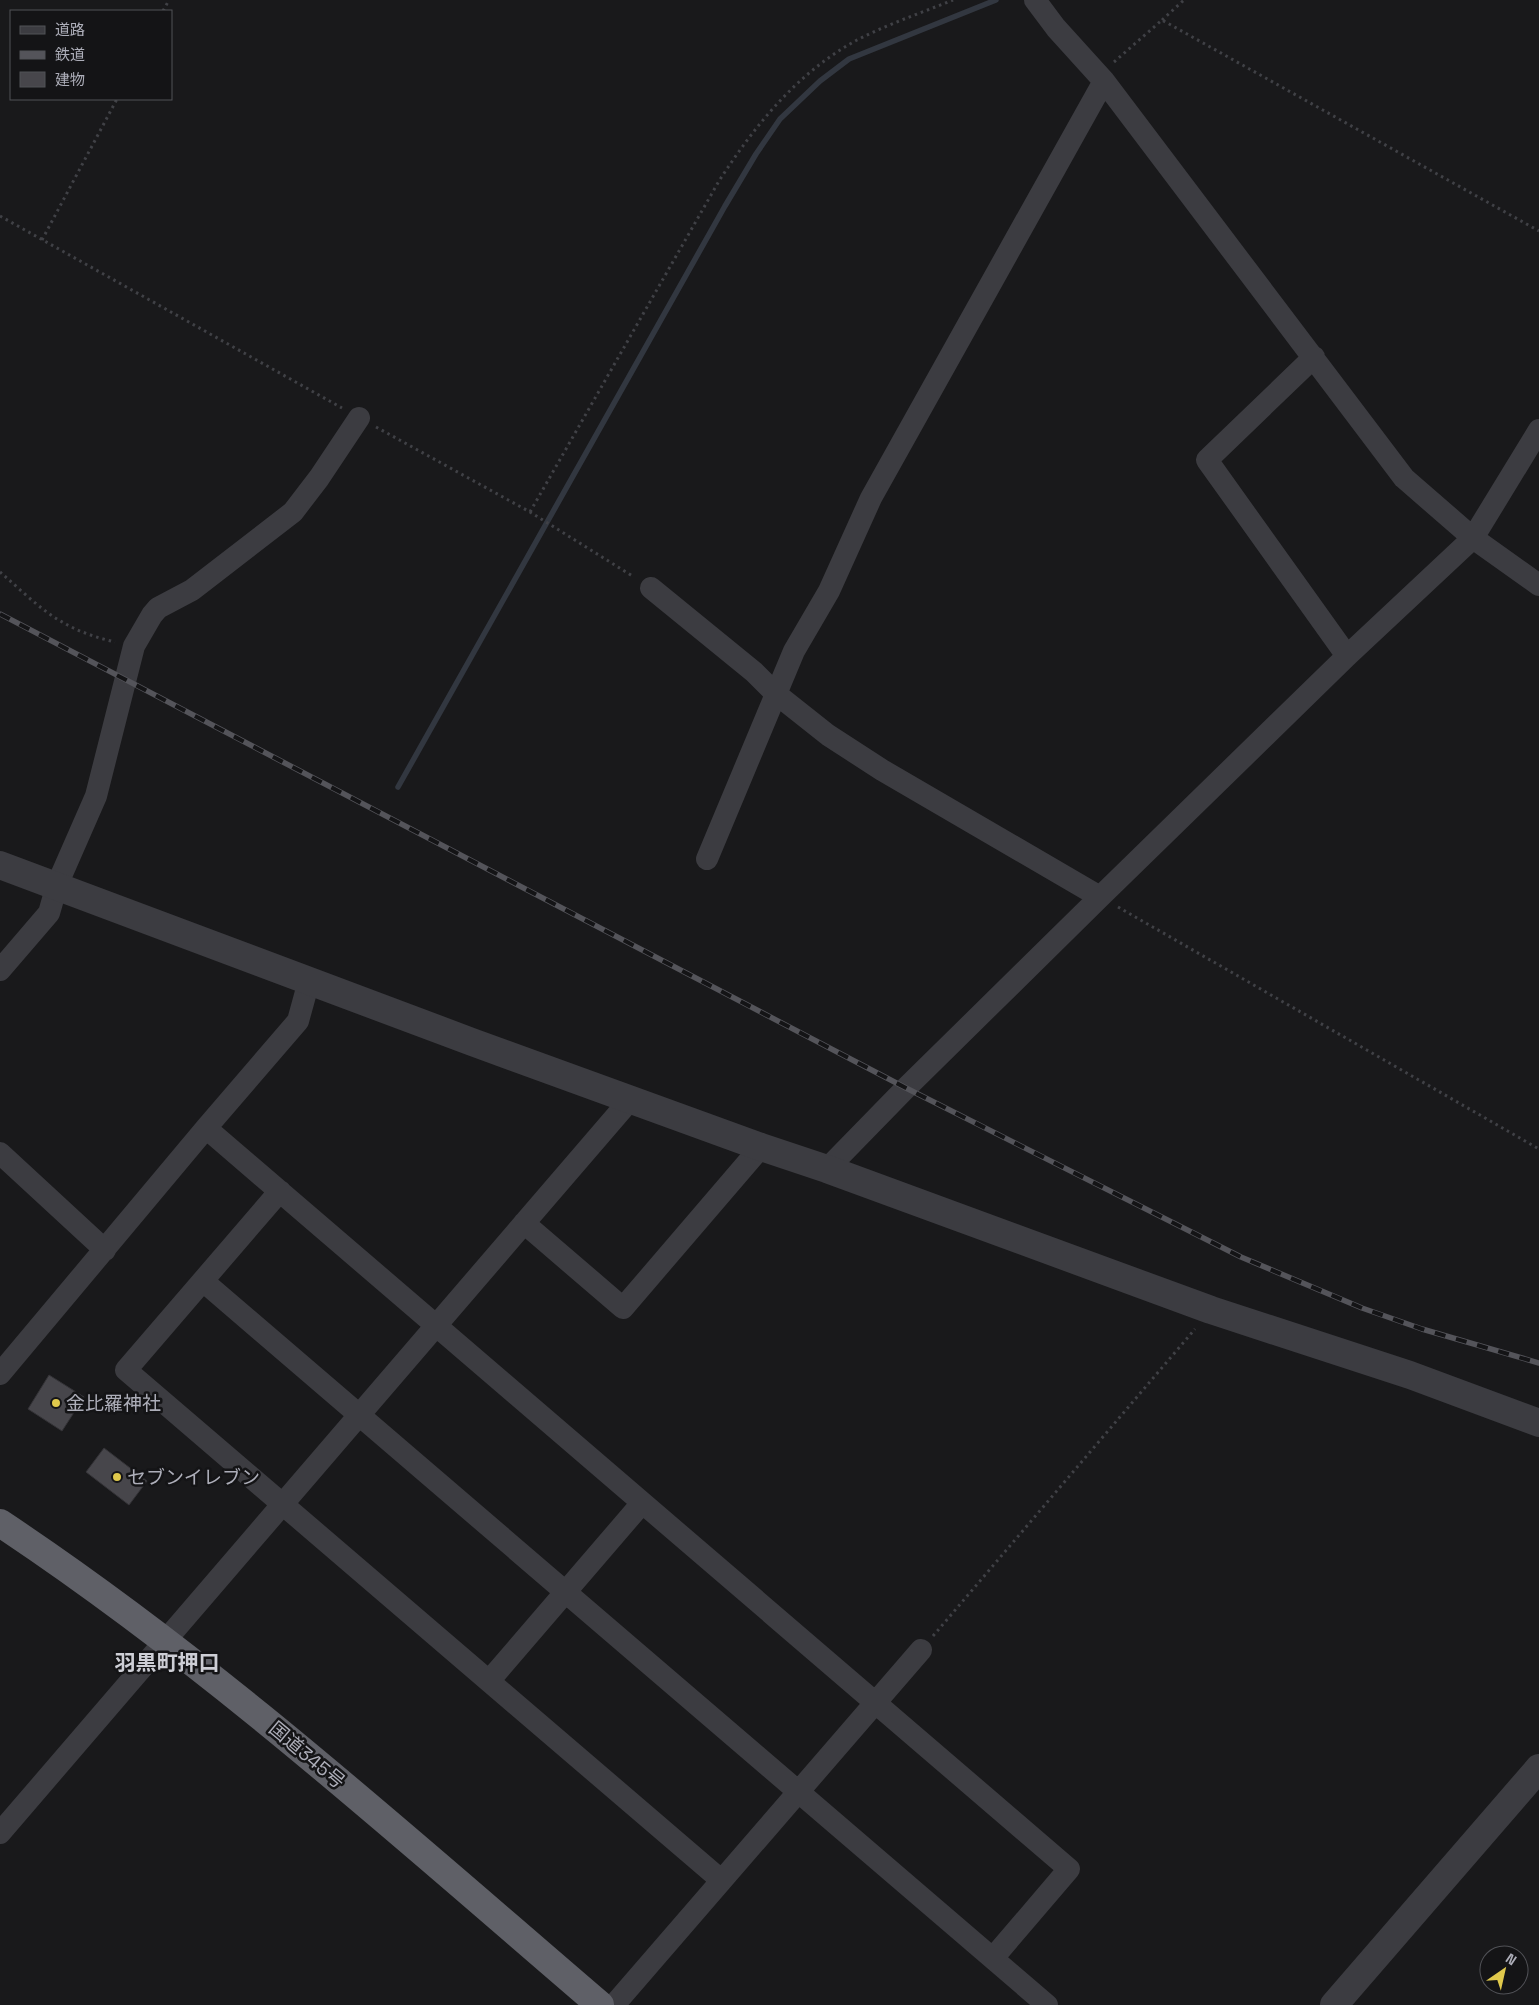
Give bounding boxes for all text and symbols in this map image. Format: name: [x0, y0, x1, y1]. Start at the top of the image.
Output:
legend: [10, 10, 172, 100]
text: 道路: [55, 20, 85, 39]
text: 鉄道: [55, 45, 85, 64]
text: 建物: [55, 70, 85, 89]
place label: 金比羅神社: [66, 1391, 161, 1416]
marker: 金比羅神社: [50, 1397, 62, 1409]
place label: セブンイレブン: [127, 1465, 260, 1490]
marker: セブンイレブン: [111, 1471, 123, 1483]
district label: 羽黒町押口: [115, 1649, 220, 1676]
street label: 国道345号: [264, 1716, 350, 1794]
north arrow: [1479, 1945, 1529, 1995]
text: N: [1502, 1949, 1520, 1969]

